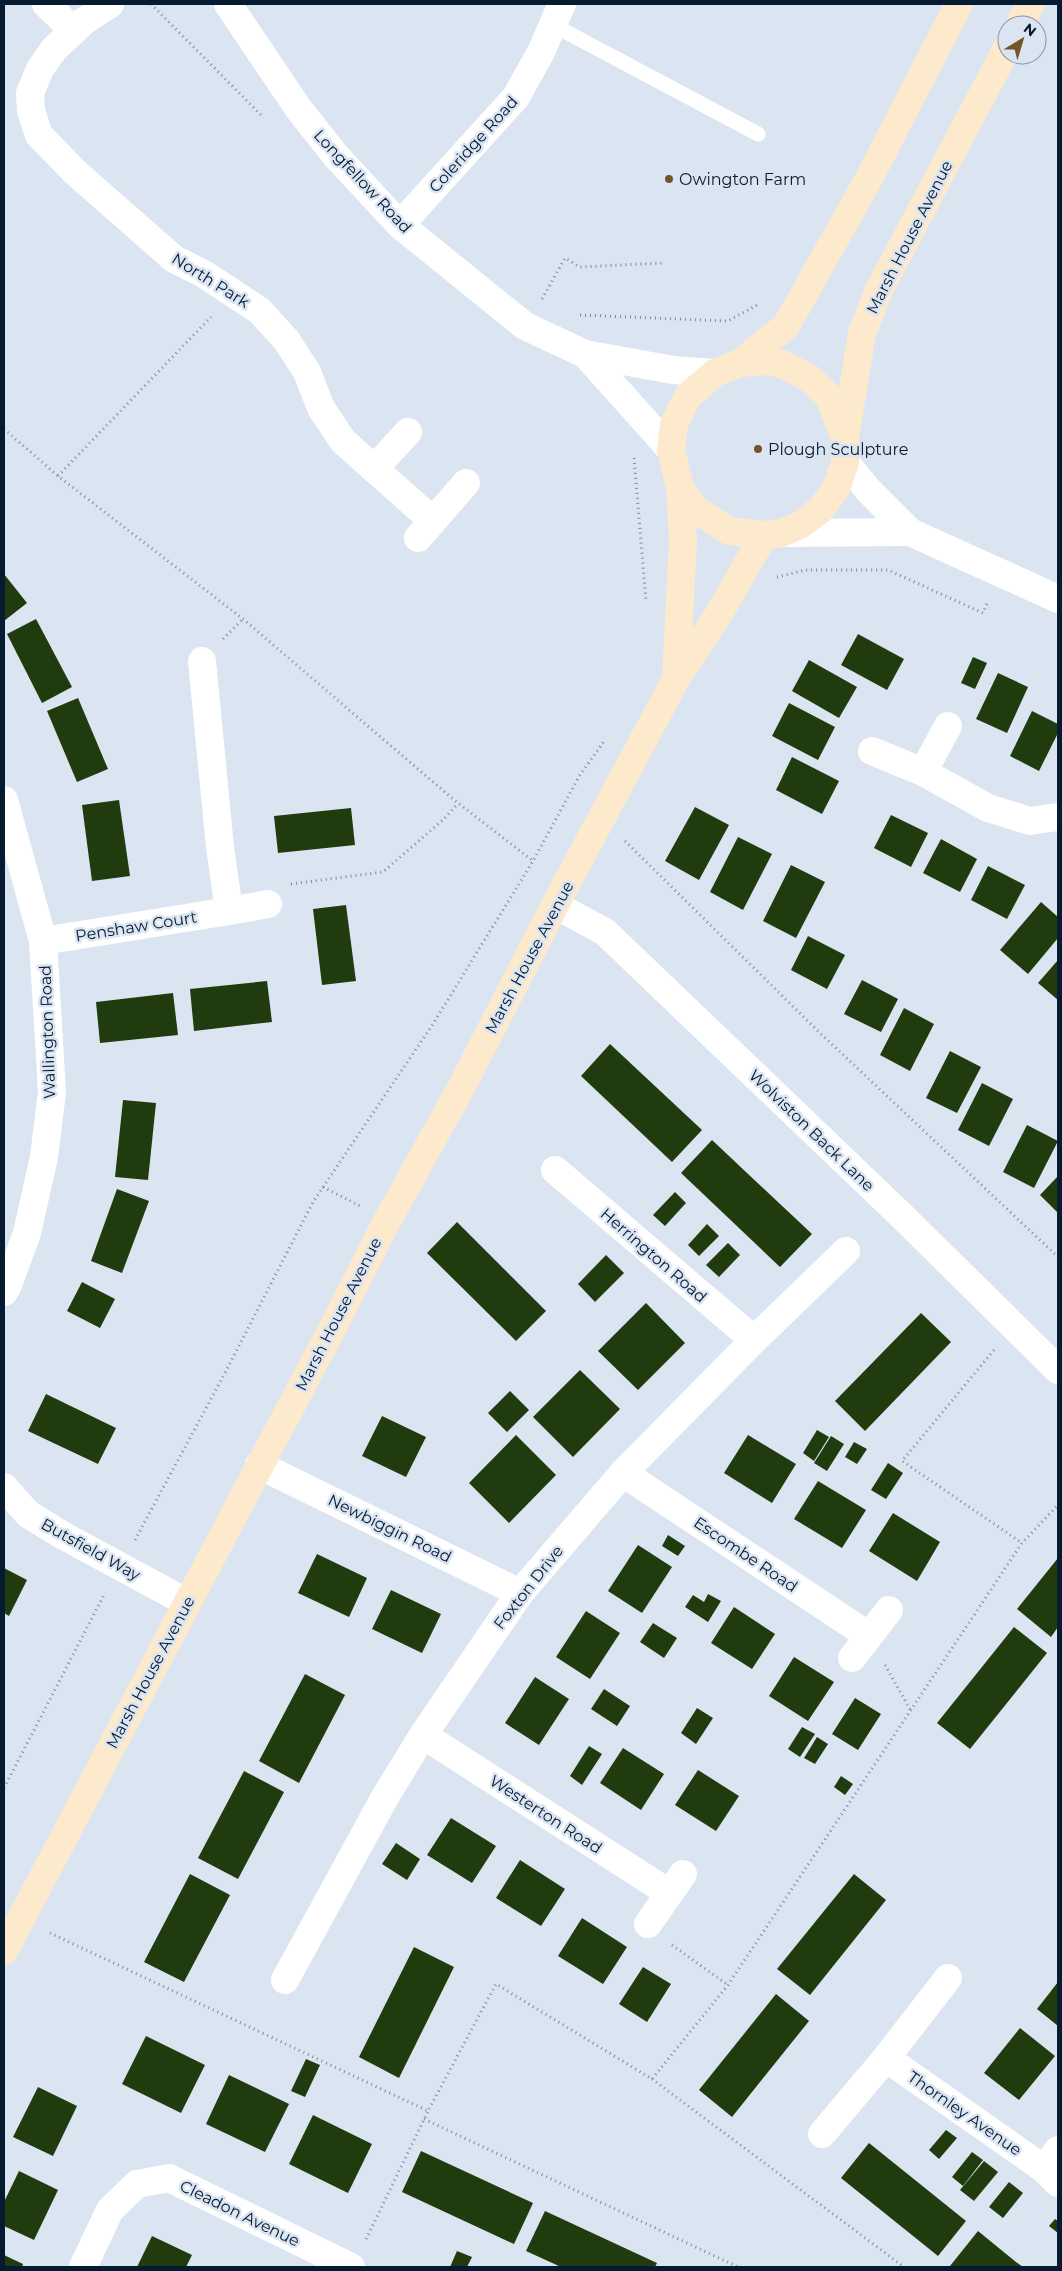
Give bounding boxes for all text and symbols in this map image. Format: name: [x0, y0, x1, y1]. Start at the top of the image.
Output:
north arrow: [997, 15, 1047, 65]
text: N: [1020, 19, 1040, 40]
street label: Coleridge Road: [425, 92, 522, 196]
street label: Longfellow Road: [310, 126, 415, 237]
street label: Marsh House Avenue: [862, 157, 956, 317]
place label: Owington Farm: [679, 170, 806, 189]
marker: Owington Farm: [663, 173, 675, 185]
street label: North Park: [168, 249, 253, 312]
place label: Plough Sculpture: [768, 440, 908, 459]
marker: Plough Sculpture: [752, 443, 764, 455]
street label: Marsh House Avenue: [481, 878, 578, 1037]
street label: Penshaw Court: [74, 907, 199, 945]
street label: Wallington Road: [36, 965, 59, 1099]
street label: Wolviston Back Lane: [745, 1066, 878, 1195]
street label: Herrington Road: [597, 1204, 711, 1307]
street label: Marsh House Avenue: [291, 1234, 385, 1394]
street label: Newbiggin Road: [325, 1490, 455, 1567]
street label: Escombe Road: [690, 1513, 801, 1596]
street label: Butsfield Way: [38, 1514, 144, 1585]
street label: Foxton Drive: [490, 1542, 567, 1633]
street label: Marsh House Avenue: [102, 1593, 199, 1752]
street label: Westerton Road: [486, 1771, 605, 1858]
street label: Thornley Avenue: [904, 2067, 1025, 2160]
street label: Cleadon Avenue: [177, 2176, 303, 2251]

